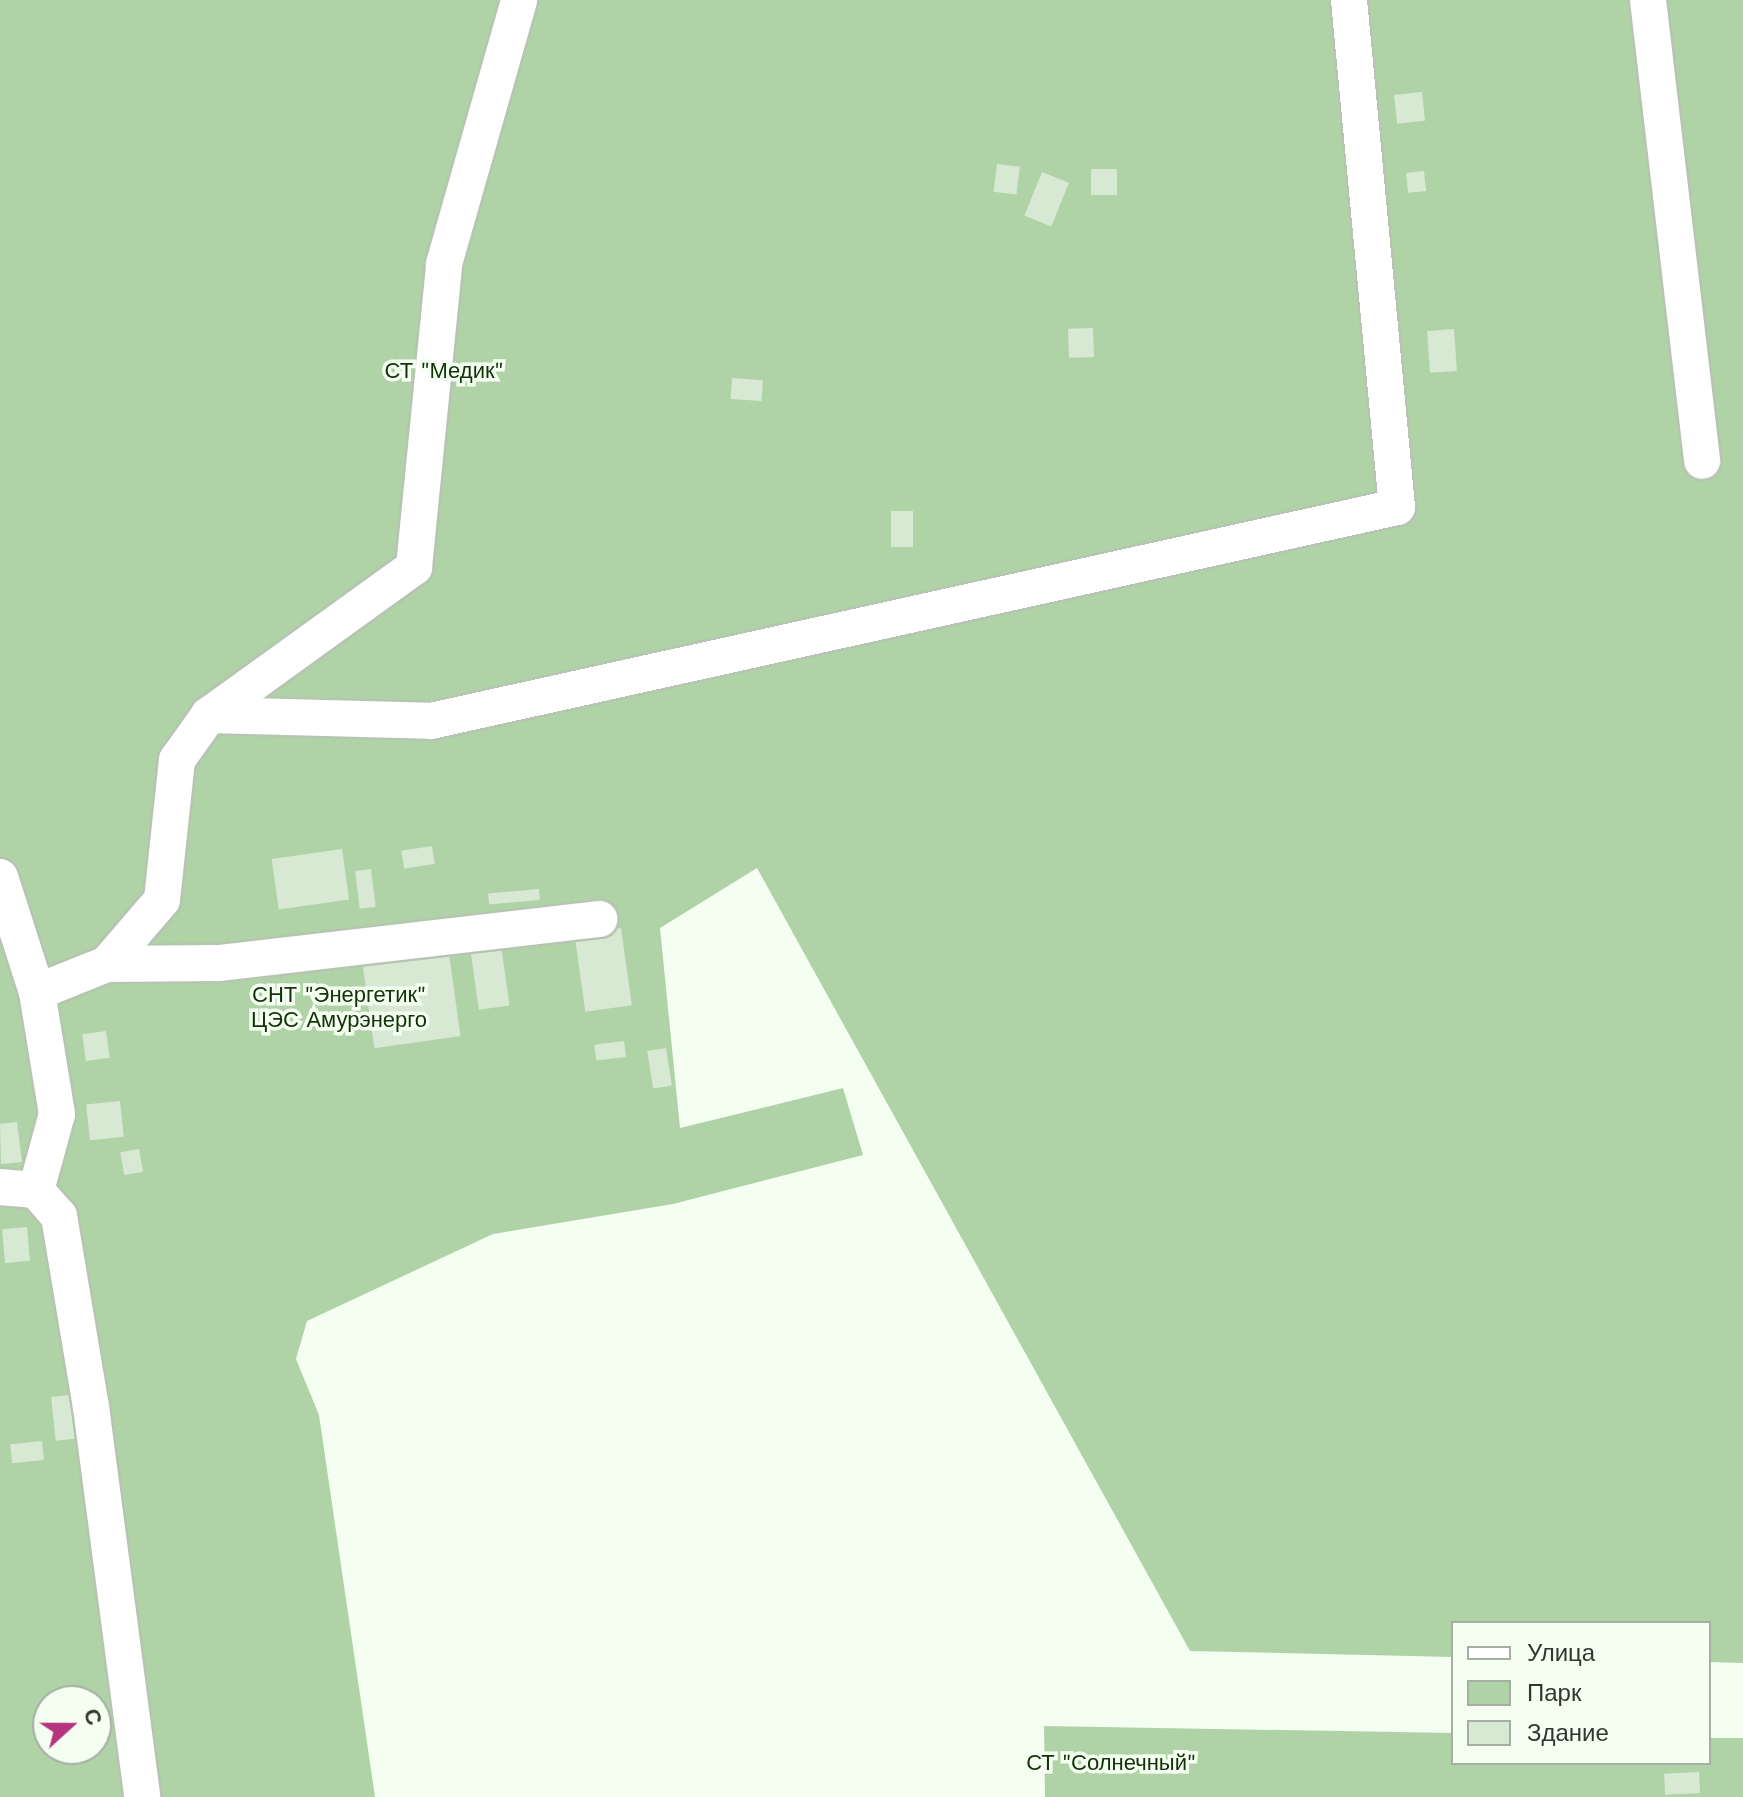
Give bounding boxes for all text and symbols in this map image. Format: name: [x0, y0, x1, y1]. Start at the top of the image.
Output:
park label: СТ "Медик": [385, 358, 503, 384]
park label: СНТ "Энергетик" ЦЭС Амурэнерго: [251, 981, 427, 1032]
legend: [1451, 1621, 1711, 1765]
text: Улица: [1527, 1639, 1595, 1667]
text: Парк: [1527, 1679, 1581, 1707]
north arrow: [32, 1685, 112, 1765]
text: С: [78, 1705, 108, 1729]
text: Здание: [1527, 1719, 1609, 1747]
park label: СТ "Солнечный": [1026, 1750, 1196, 1776]

